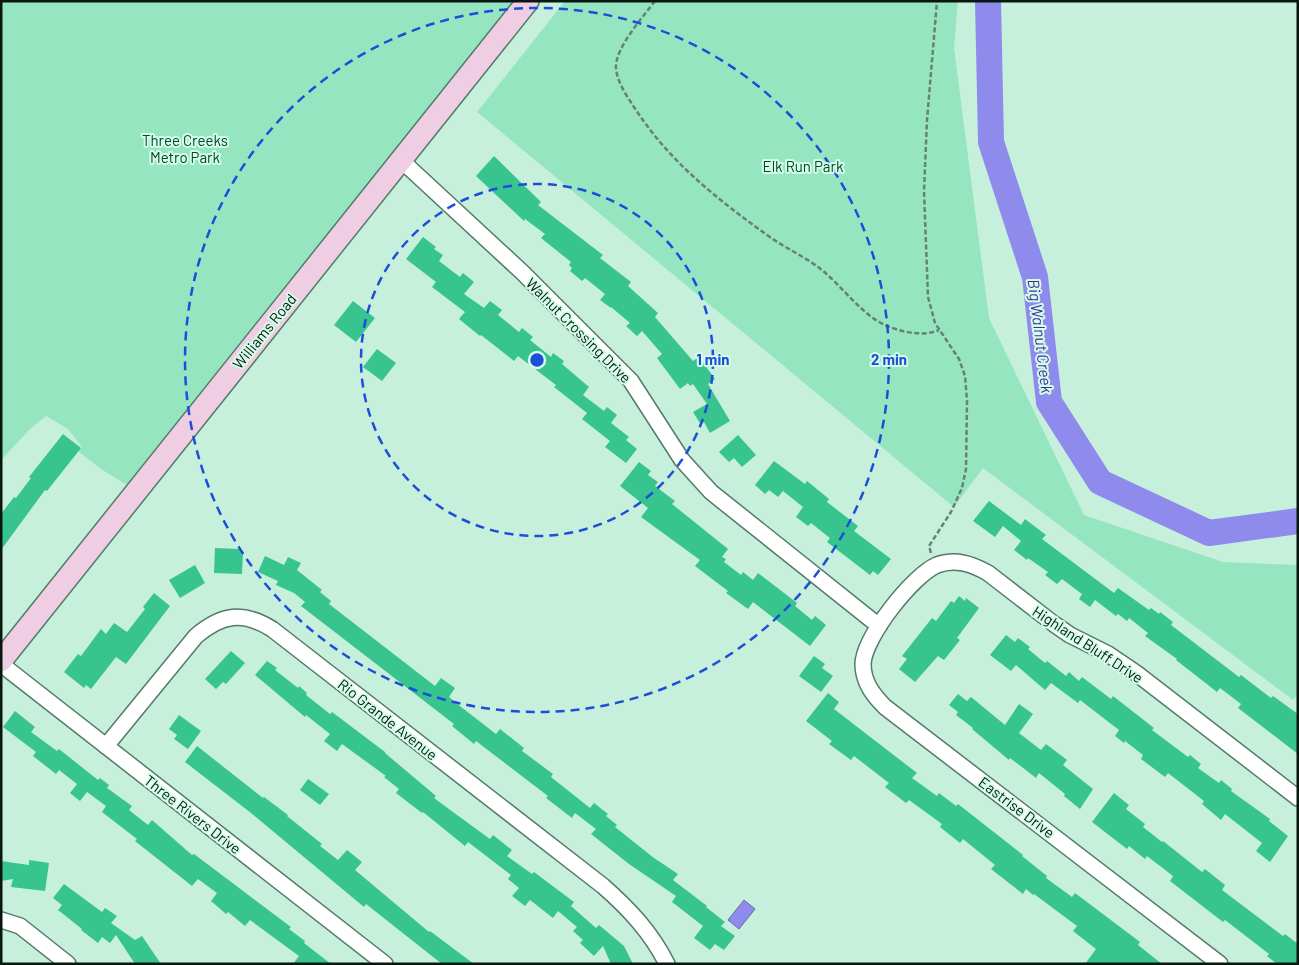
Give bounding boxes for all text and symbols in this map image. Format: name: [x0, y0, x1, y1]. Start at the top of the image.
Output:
park label: Three Creeks Metro Park: [142, 131, 228, 166]
park label: Elk Run Park: [763, 157, 844, 175]
street label: Walnut Crossing Drive: [523, 274, 635, 386]
water label: Big Walnut Creek: [1025, 278, 1057, 394]
street label: Williams Road: [228, 290, 300, 372]
text: 1 min: [697, 350, 729, 368]
text: 2 min: [871, 350, 907, 368]
centre of rings: [528, 351, 546, 369]
street label: Highland Bluff Drive: [1029, 602, 1147, 686]
street label: Rio Grande Avenue: [335, 675, 441, 763]
street label: Three Rivers Drive: [141, 771, 245, 857]
street label: Eastrise Drive: [976, 773, 1058, 841]

